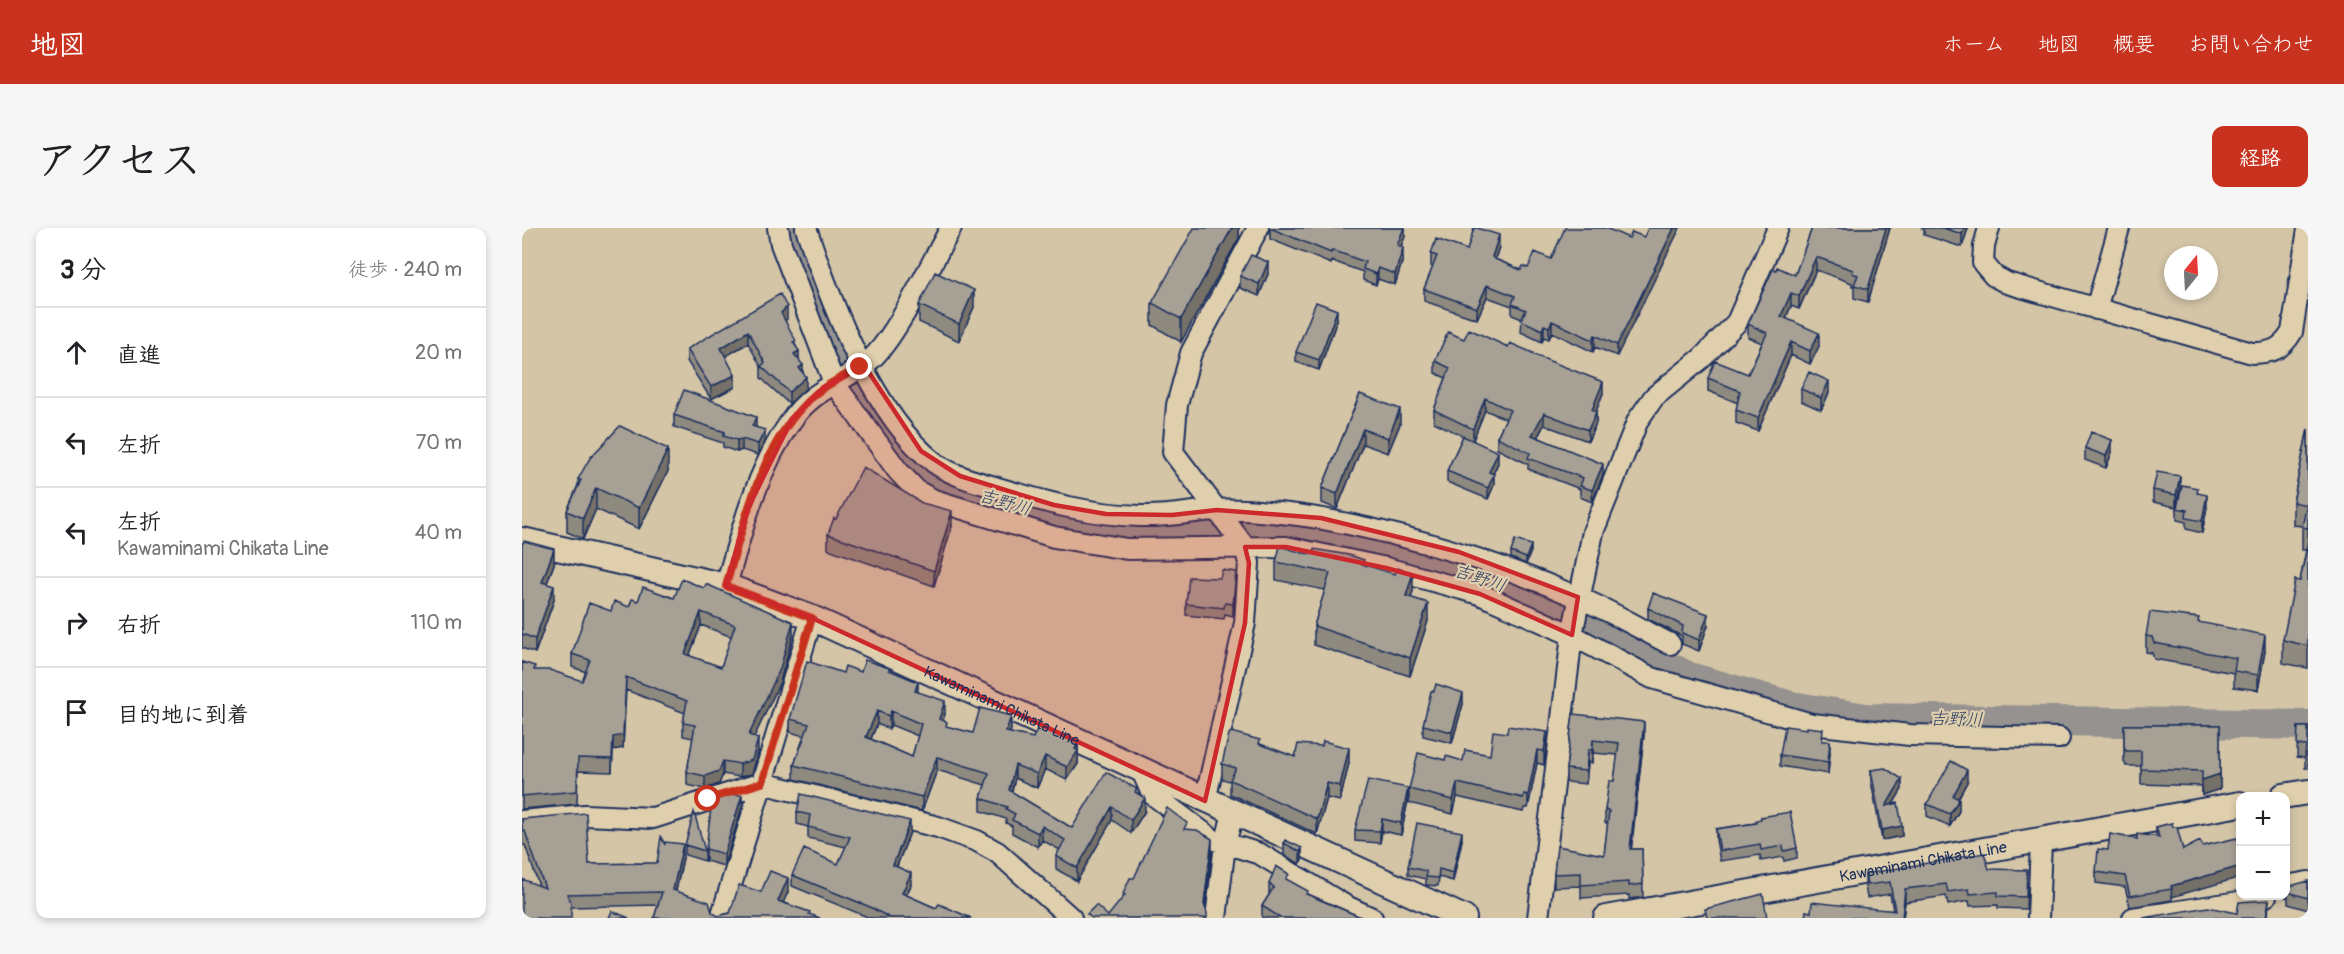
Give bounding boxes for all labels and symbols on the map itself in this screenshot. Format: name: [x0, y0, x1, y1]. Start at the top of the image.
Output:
north arrow: [2164, 246, 2218, 300]
route end: [846, 353, 872, 379]
water label: 吉野川: [976, 484, 1034, 521]
water label: 吉野川: [1451, 559, 1509, 598]
street label: Kawaminami Chikata Line: [920, 662, 1083, 751]
water label: 吉野川: [1929, 708, 1983, 731]
route start: [694, 785, 720, 811]
street label: Kawaminami Chikata Line: [1838, 837, 2008, 887]

